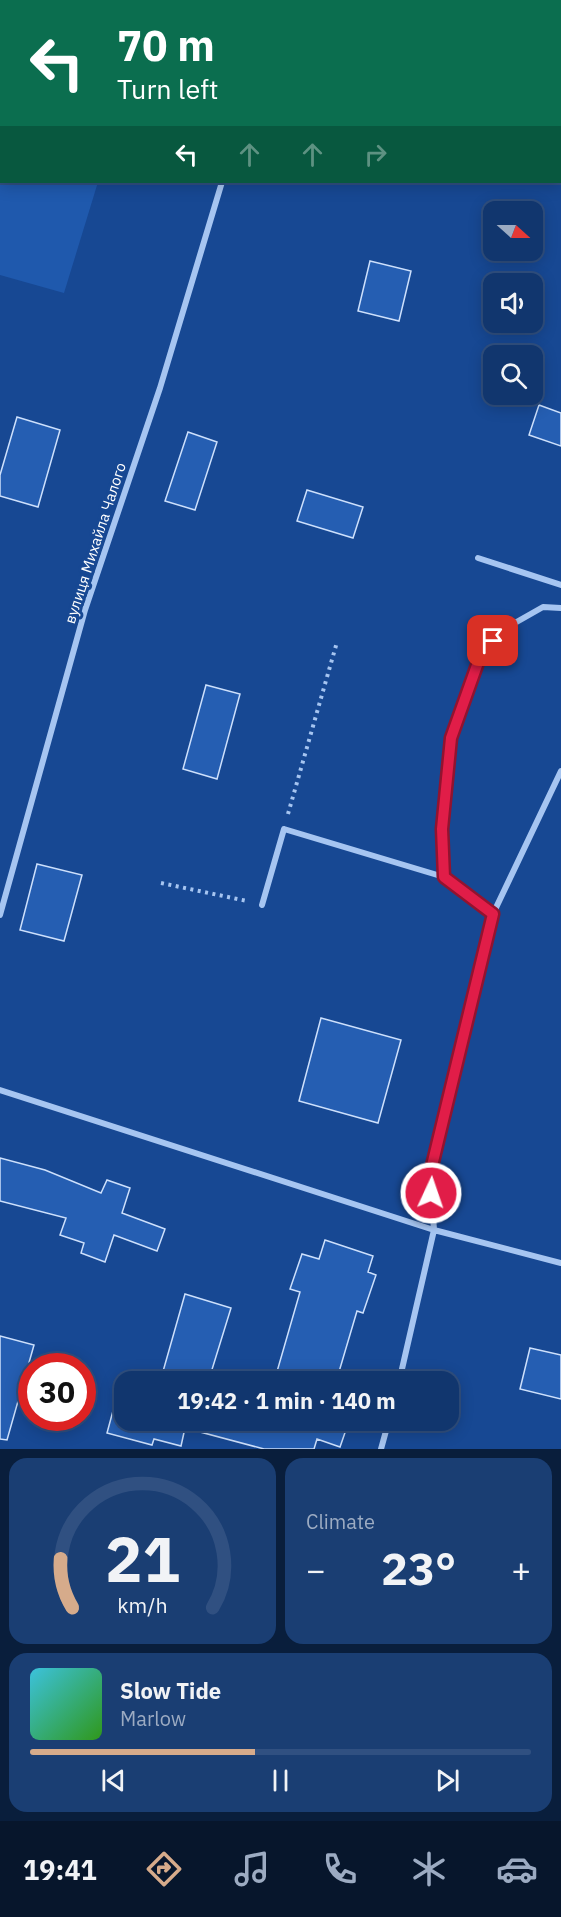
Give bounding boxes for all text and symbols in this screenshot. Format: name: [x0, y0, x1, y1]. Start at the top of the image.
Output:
text: 70 m: [117, 18, 215, 73]
icon: left: [18, 24, 96, 102]
text: Turn left: [117, 71, 218, 106]
icon: left: [170, 138, 203, 171]
icon: ahead: [233, 138, 266, 171]
icon: ahead: [296, 138, 329, 171]
icon: right: [359, 138, 392, 171]
north arrow: [483, 201, 543, 261]
map controls: [483, 201, 543, 405]
button: sound: [483, 273, 543, 333]
button: search: [483, 345, 543, 405]
street label: вулиця Михайла Чалого: [60, 460, 130, 626]
pin: [467, 615, 518, 666]
icon: arrive: [476, 624, 509, 657]
position arrow: [399, 1161, 463, 1225]
speed limit sign: 30: [18, 1353, 96, 1431]
text: 19:42 · 1 min · 140 m: [177, 1386, 396, 1415]
text: Climate: [306, 1508, 375, 1535]
text: 21: [105, 1518, 180, 1599]
text: 23°: [381, 1539, 456, 1597]
text: −: [306, 1548, 326, 1591]
text: +: [511, 1548, 531, 1591]
text: km/h: [117, 1591, 168, 1619]
text: Slow Tide: [120, 1676, 221, 1705]
text: Marlow: [120, 1705, 186, 1732]
icon: previous: [97, 1764, 130, 1797]
icon: pause: [264, 1764, 297, 1797]
icon: next: [431, 1764, 464, 1797]
icon: directions: [143, 1848, 185, 1890]
icon: music: [231, 1848, 273, 1890]
icon: phone: [319, 1848, 361, 1890]
icon: climate: [408, 1848, 450, 1890]
icon: car: [496, 1848, 538, 1890]
text: 19:41: [23, 1852, 97, 1887]

